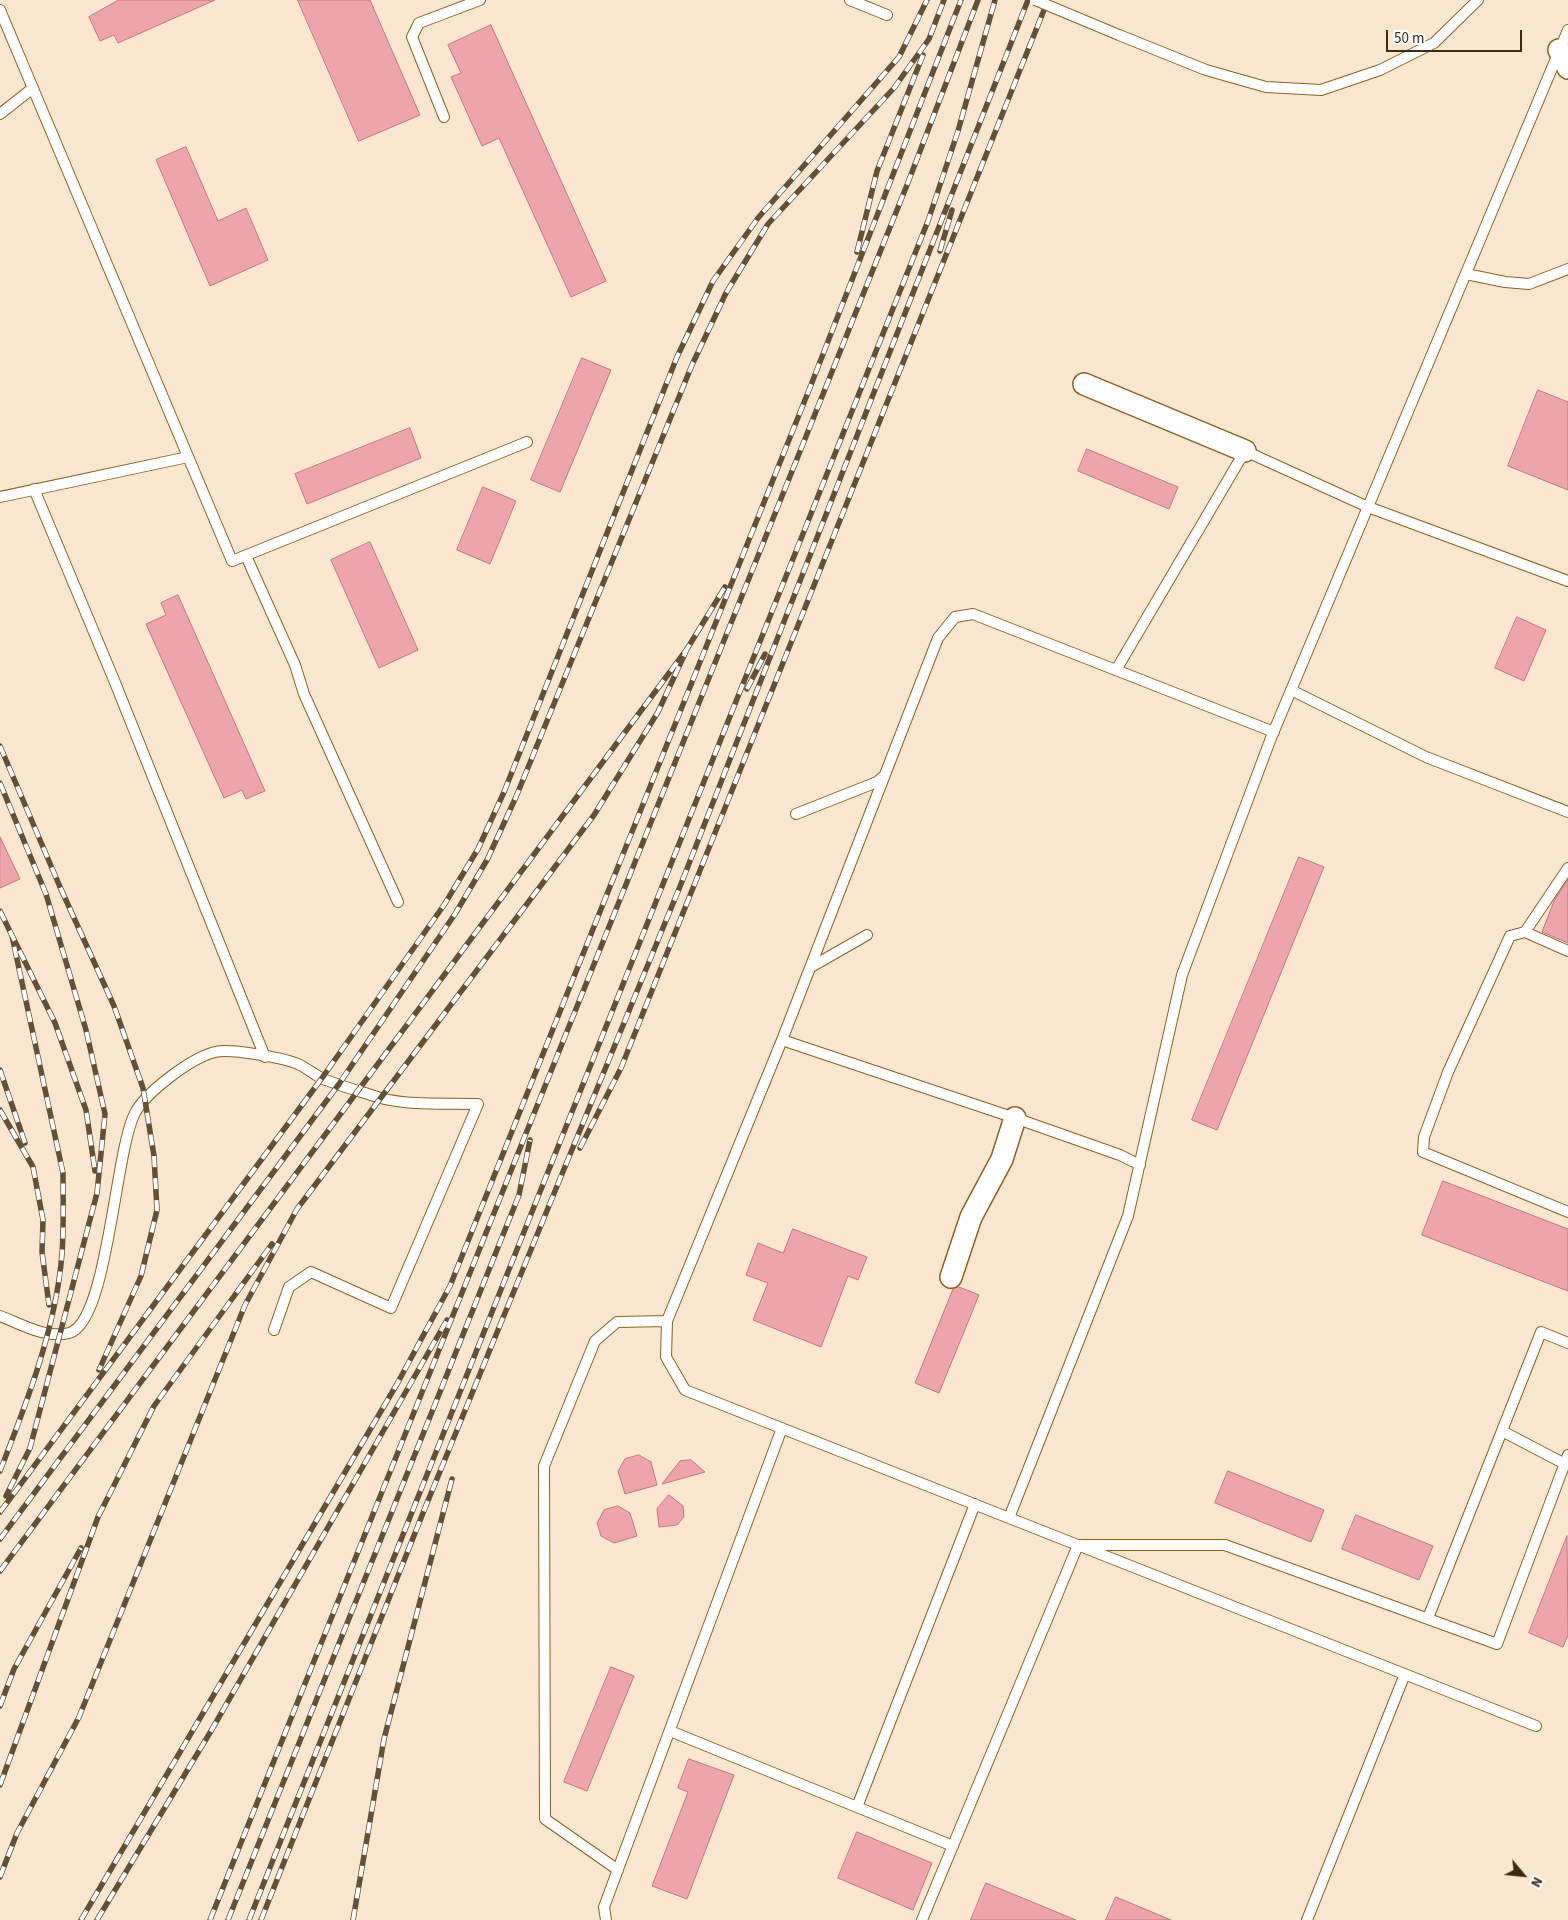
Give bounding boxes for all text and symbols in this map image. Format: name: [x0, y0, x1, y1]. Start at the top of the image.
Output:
scale bar: [1388, 20, 1524, 52]
text: 50 m: [1394, 28, 1424, 49]
north arrow: [1498, 1850, 1548, 1900]
text: N: [1525, 1873, 1547, 1891]

